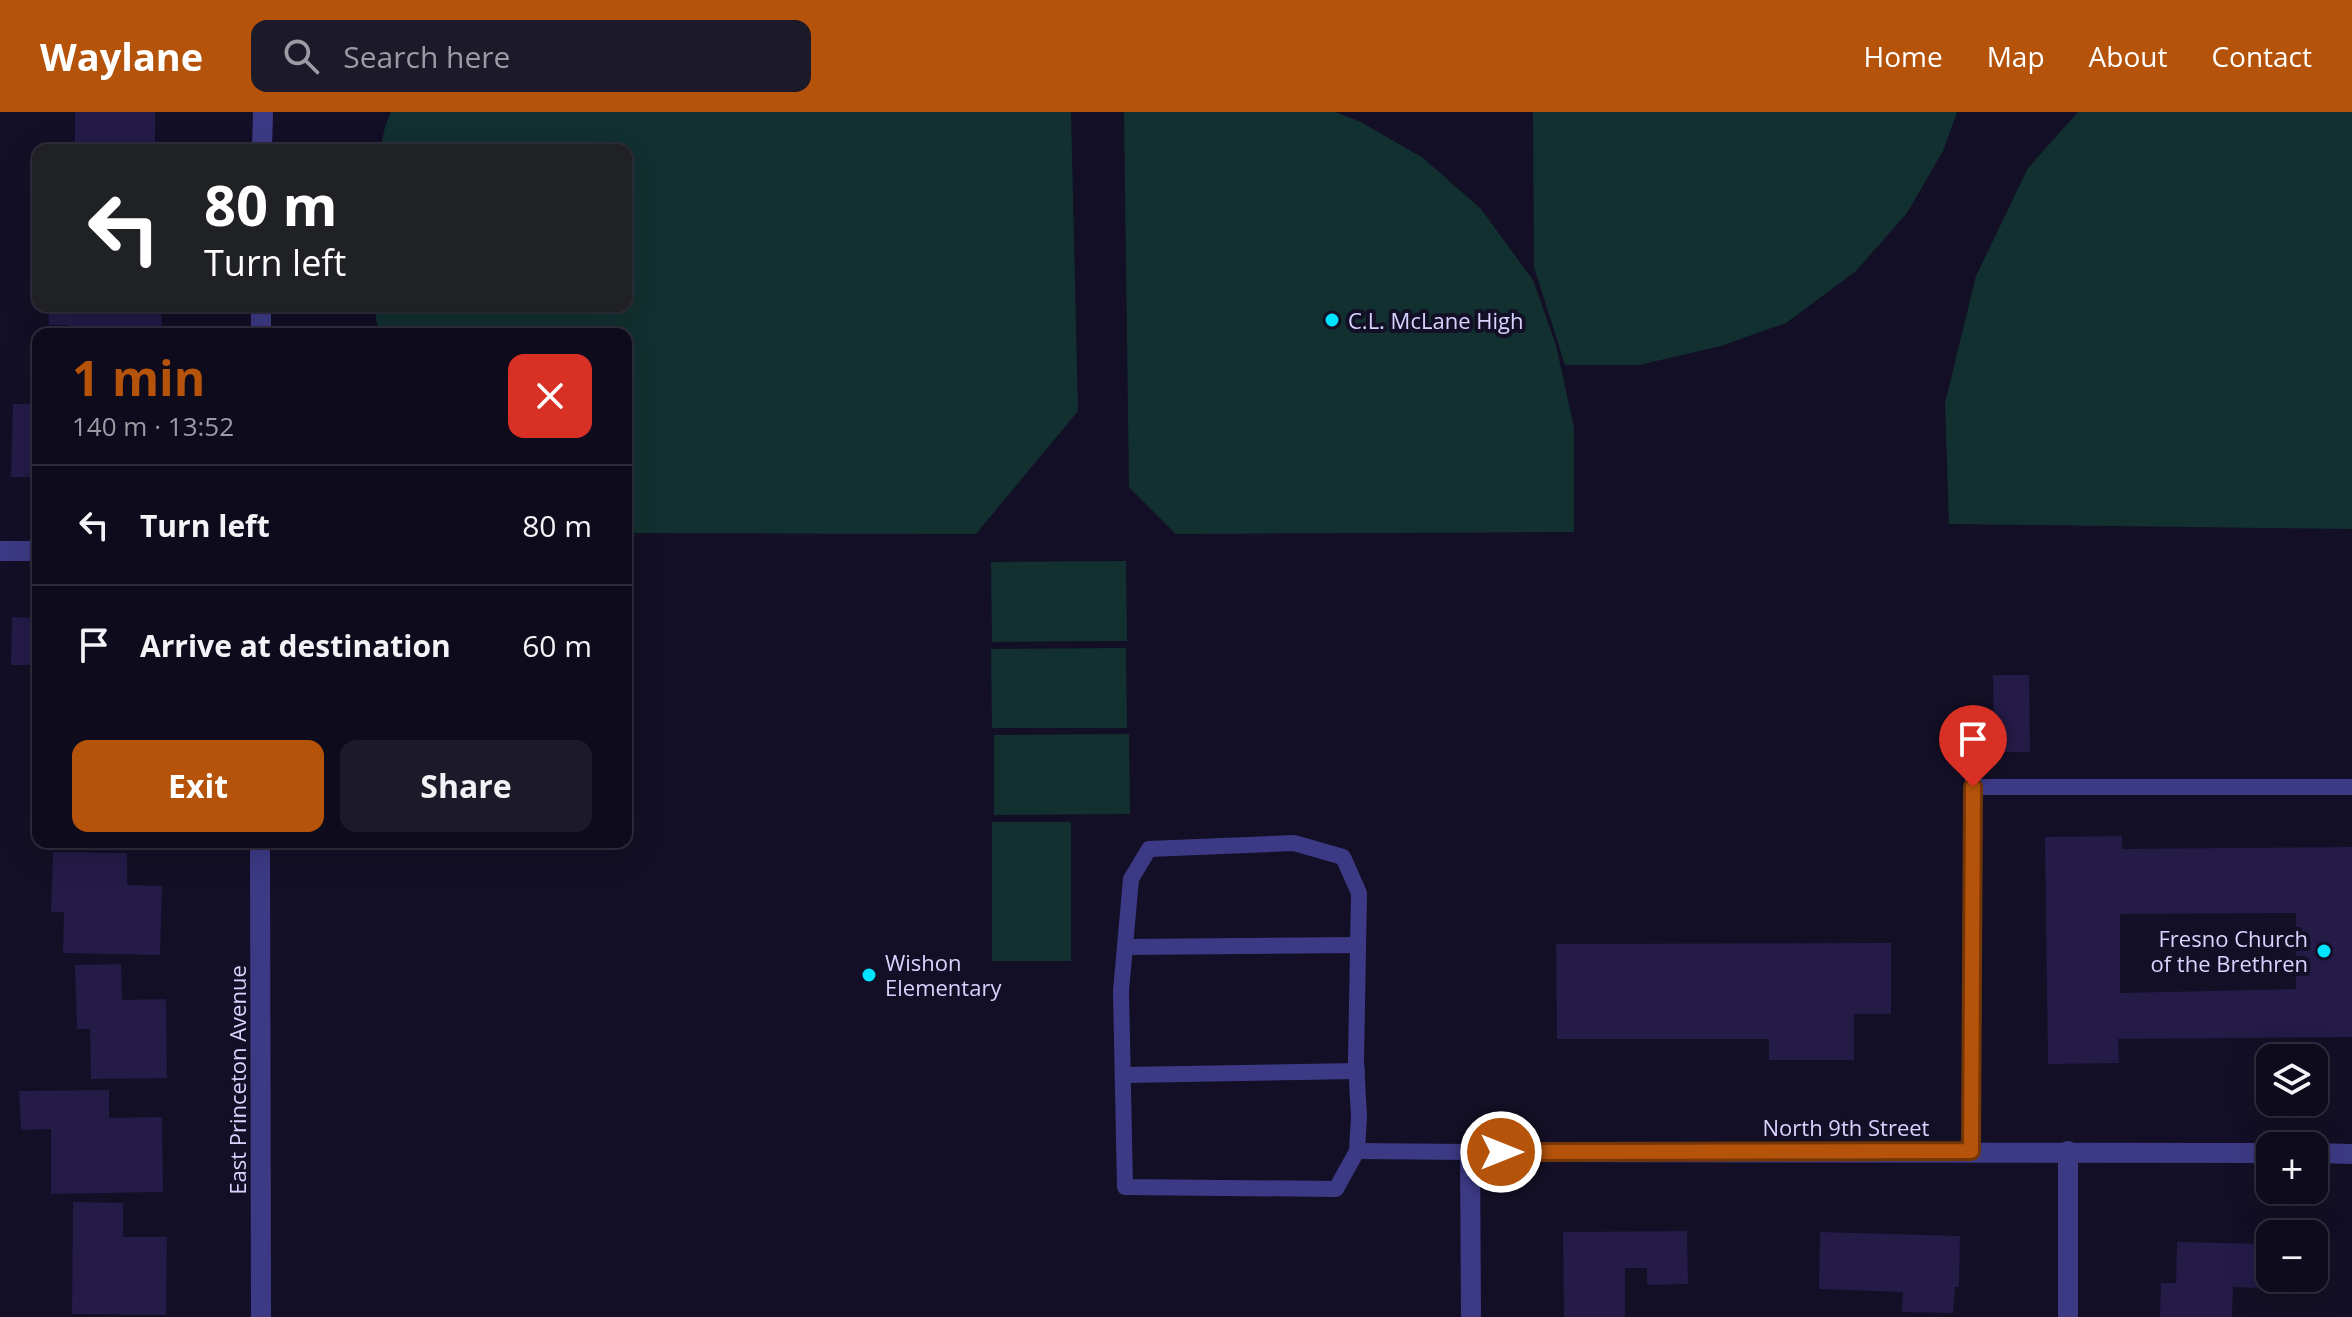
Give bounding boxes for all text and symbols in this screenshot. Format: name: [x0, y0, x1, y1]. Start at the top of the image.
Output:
search box: [251, 20, 811, 92]
text: Waylane: [40, 30, 203, 82]
icon: search: [279, 34, 323, 78]
text: Search here: [343, 36, 510, 77]
text: Home: [1864, 37, 1943, 75]
text: Map: [1987, 37, 2045, 75]
text: About: [2089, 37, 2167, 75]
text: Contact: [2211, 37, 2312, 75]
text: 80 m: [204, 166, 338, 242]
icon: left: [72, 176, 176, 280]
text: Turn left: [204, 238, 346, 287]
place label: C.L. McLane High: [1348, 305, 1523, 335]
marker: C.L. McLane High: [1323, 311, 1341, 329]
text: 1 min: [72, 345, 205, 410]
button: close: [508, 354, 592, 438]
text: 140 m · 13:52: [72, 408, 234, 444]
icon: left: [72, 503, 116, 547]
text: Turn left: [140, 505, 270, 546]
text: 80 m: [522, 505, 592, 546]
icon: arrive: [72, 623, 116, 667]
text: Arrive at destination: [140, 625, 451, 666]
text: 60 m: [522, 625, 592, 666]
pin: [1939, 705, 2007, 787]
icon: arrive: [1951, 717, 1995, 761]
button: Exit: [72, 740, 324, 832]
button: Share: [340, 740, 592, 832]
place label: Fresno Church of the Brethren: [2151, 923, 2308, 978]
marker: Fresno Church of the Brethren: [2315, 942, 2333, 960]
place label: Wishon Elementary: [885, 947, 1002, 1002]
street label: East Princeton Avenue: [222, 965, 252, 1195]
marker: Wishon Elementary: [860, 966, 878, 984]
map controls: [2256, 1044, 2328, 1292]
button: layers: [2256, 1044, 2328, 1116]
position arrow: [1459, 1110, 1543, 1194]
street label: North 9th Street: [1763, 1112, 1930, 1142]
button: +: [2256, 1132, 2328, 1204]
button: −: [2256, 1220, 2328, 1292]

